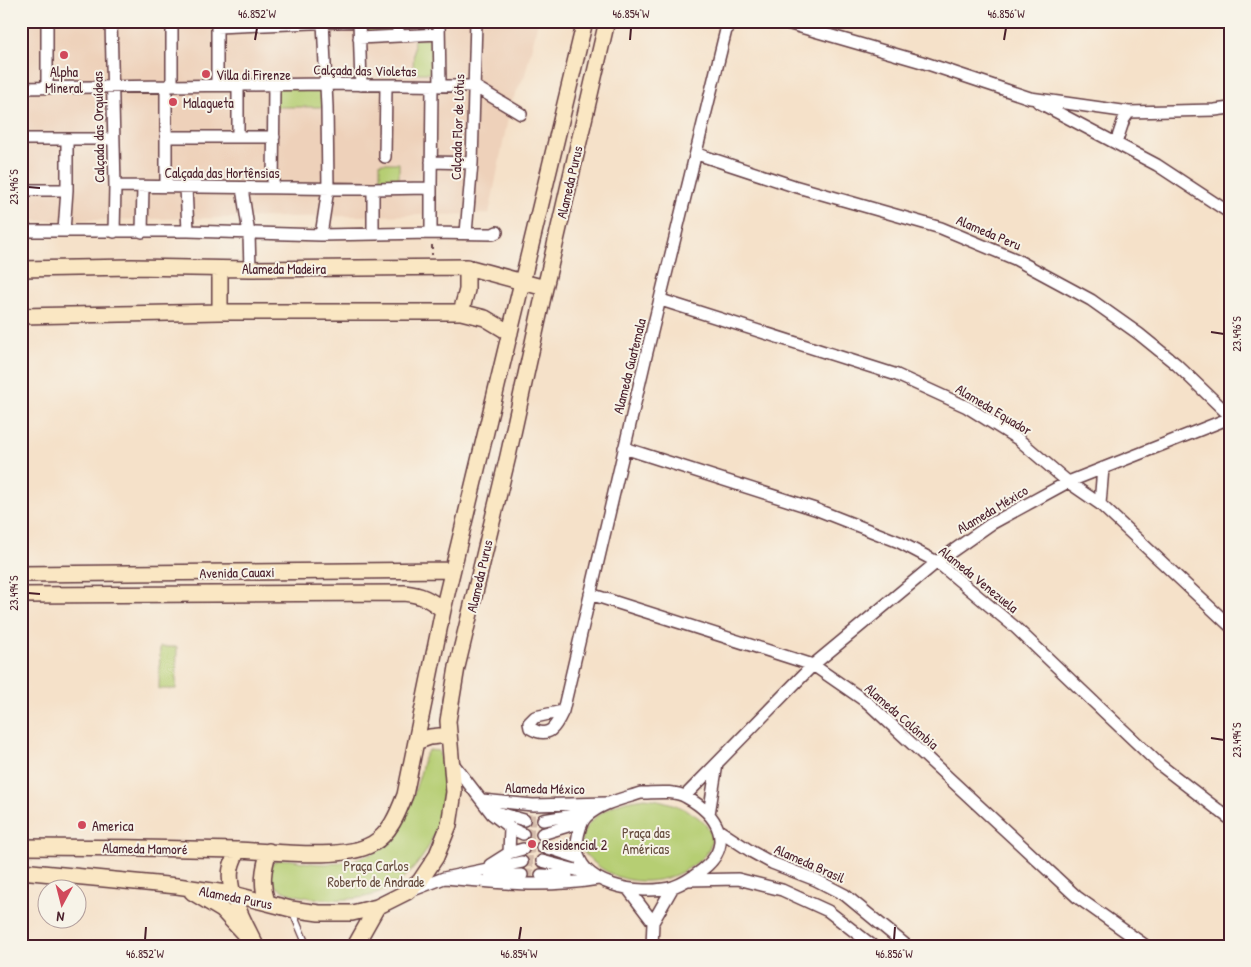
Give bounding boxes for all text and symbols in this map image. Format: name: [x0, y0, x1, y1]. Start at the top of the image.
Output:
text: 46.852°W: [238, 5, 277, 22]
text: 46.854°W: [613, 5, 650, 22]
text: 46.856°W: [987, 5, 1025, 22]
marker: Alpha Mineral: [58, 49, 70, 61]
street label: Calçada das Violetas: [313, 60, 417, 80]
place label: Alpha Mineral: [45, 62, 83, 97]
place label: Villa di Firenze: [216, 65, 291, 84]
marker: Villa di Firenze: [200, 68, 212, 80]
street label: Calçada das Orquídeas: [88, 71, 109, 183]
street label: Calçada Flor de Lótus: [446, 74, 468, 180]
place label: Malagueta: [183, 93, 234, 113]
marker: Malagueta: [167, 96, 179, 108]
street label: Alameda Purus: [551, 144, 587, 220]
street label: Calçada das Hortênsias: [164, 163, 280, 182]
text: 23.496°S: [5, 169, 22, 205]
street label: Alameda Peru: [954, 210, 1025, 254]
street label: Alameda Madeira: [242, 259, 327, 278]
street label: Alameda Guatemala: [608, 316, 650, 416]
text: 23.496°S: [1228, 316, 1245, 352]
street label: Alameda Equador: [952, 379, 1036, 440]
street label: Alameda México: [953, 480, 1031, 538]
street label: Alameda Purus: [461, 538, 497, 614]
street label: Alameda Venezuela: [935, 541, 1023, 617]
street label: Avenida Cauaxi: [199, 562, 275, 582]
text: 23.494°S: [5, 575, 22, 611]
street label: Alameda Colômbia: [861, 679, 943, 754]
text: 23.494°S: [1228, 722, 1245, 758]
street label: Alameda México: [505, 778, 585, 798]
place label: America: [92, 816, 134, 835]
marker: America: [76, 819, 88, 831]
park label: Praça das Américas: [622, 823, 670, 858]
place label: Residencial 2: [542, 835, 608, 854]
street label: Alameda Mamoré: [102, 838, 188, 858]
marker: Residencial 2: [526, 838, 538, 850]
street label: Alameda Brasil: [772, 839, 849, 887]
park label: Praça Carlos Roberto de Andrade: [327, 856, 425, 891]
north arrow: [38, 880, 88, 930]
street label: Alameda Purus: [198, 881, 274, 913]
text: N: [55, 907, 65, 927]
text: 46.852°W: [126, 945, 165, 962]
text: 46.854°W: [501, 945, 538, 962]
text: 46.856°W: [875, 945, 913, 962]

